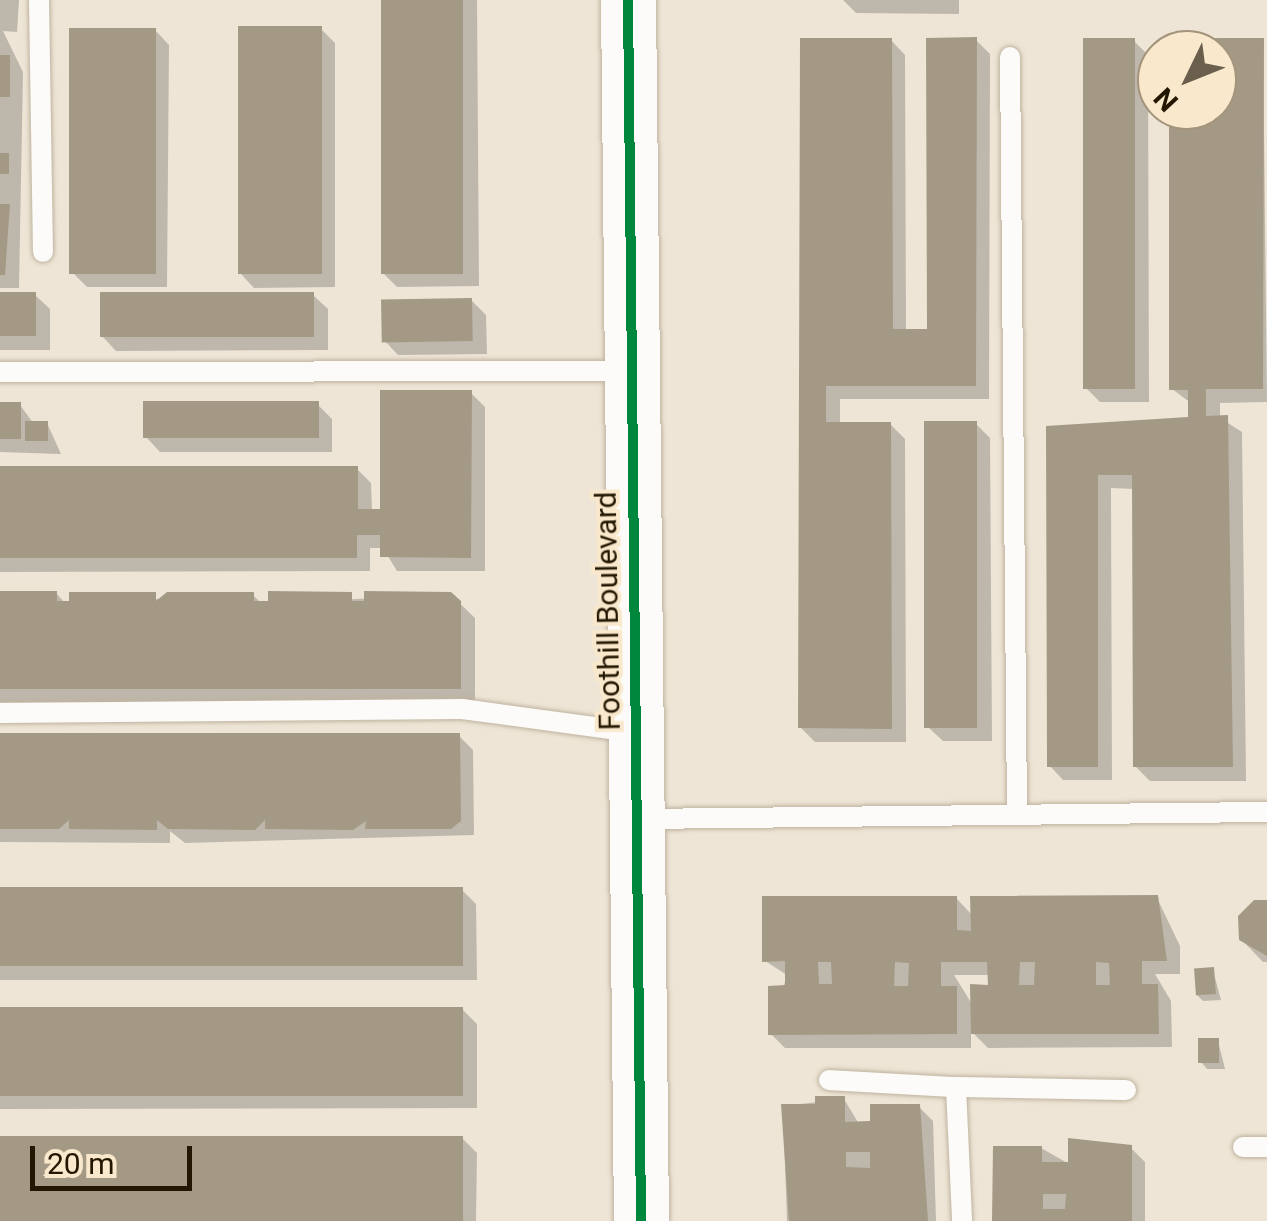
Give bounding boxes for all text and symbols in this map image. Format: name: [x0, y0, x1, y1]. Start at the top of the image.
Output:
north arrow: [1137, 30, 1237, 130]
text: N: [1147, 81, 1185, 118]
street label: Foothill Boulevard: [588, 491, 628, 731]
scale bar: [35, 1126, 198, 1188]
text: 20 m: [47, 1146, 114, 1181]

